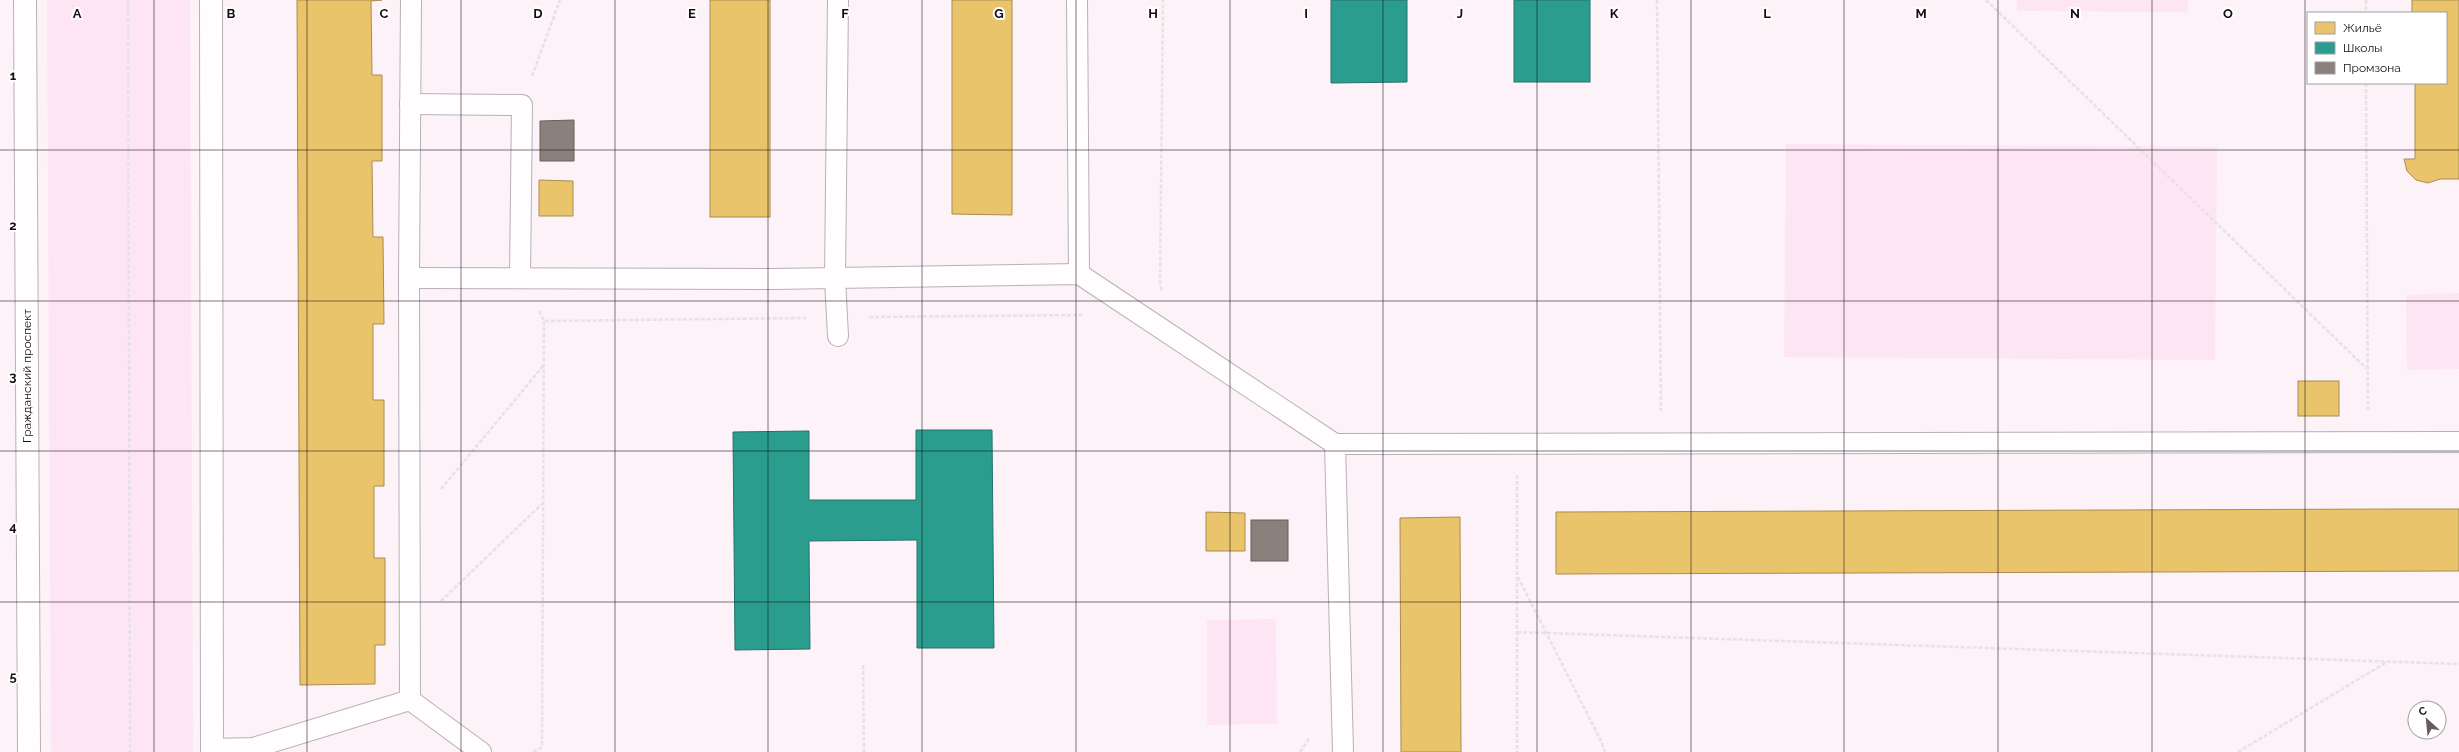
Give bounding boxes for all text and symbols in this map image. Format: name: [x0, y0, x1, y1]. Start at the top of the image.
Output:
text: A: [73, 6, 82, 21]
text: B: [227, 6, 236, 21]
text: C: [380, 6, 389, 21]
text: D: [533, 6, 543, 21]
text: E: [688, 6, 696, 21]
text: F: [841, 6, 849, 21]
text: G: [994, 6, 1004, 21]
text: H: [1148, 6, 1158, 21]
text: I: [1304, 6, 1308, 21]
text: J: [1457, 6, 1463, 21]
text: K: [1610, 6, 1619, 21]
text: L: [1763, 6, 1771, 21]
text: M: [1915, 6, 1927, 21]
text: N: [2070, 6, 2080, 21]
text: O: [2223, 6, 2233, 21]
legend: [2307, 12, 2447, 84]
text: Жильё: [2343, 21, 2382, 35]
text: Школы: [2343, 41, 2382, 55]
text: Промзона: [2343, 61, 2401, 75]
text: 1: [10, 68, 17, 83]
text: 2: [9, 218, 17, 233]
street label: Гражданский проспект: [20, 309, 34, 443]
text: 3: [9, 369, 17, 384]
text: 4: [9, 519, 17, 534]
text: 5: [9, 669, 17, 684]
north arrow: [2407, 700, 2447, 740]
text: С: [2416, 704, 2429, 719]

